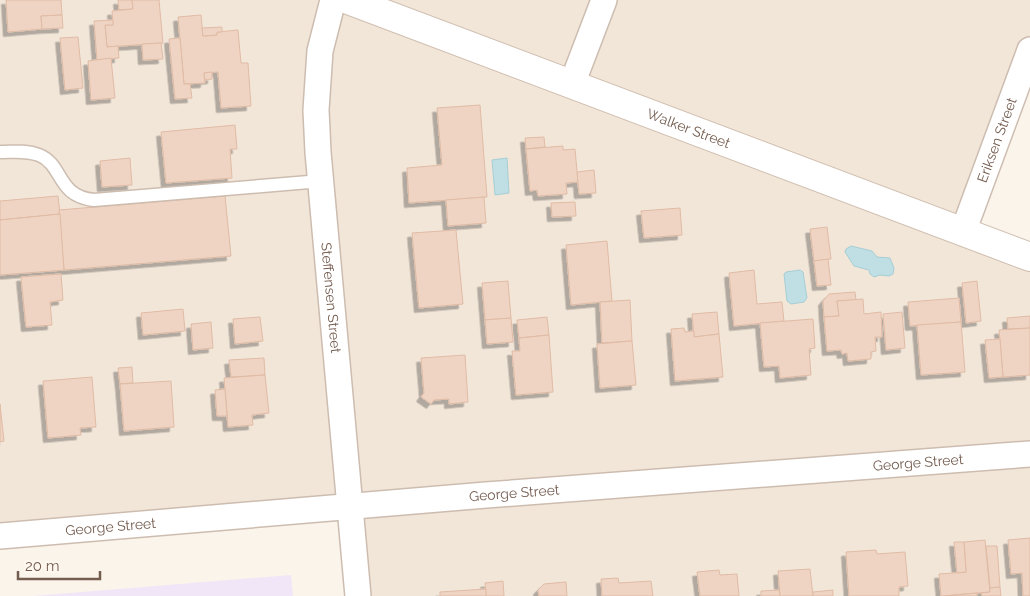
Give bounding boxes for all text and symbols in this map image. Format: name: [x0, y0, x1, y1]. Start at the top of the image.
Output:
street label: Eriksen Street: [974, 95, 1020, 185]
street label: Walker Street: [645, 105, 733, 151]
street label: Steffensen Street: [318, 242, 344, 354]
street label: George Street: [872, 451, 964, 474]
street label: George Street: [468, 481, 560, 504]
street label: George Street: [65, 515, 157, 538]
scale bar: [18, 548, 100, 580]
text: 20 m: [25, 557, 60, 575]

